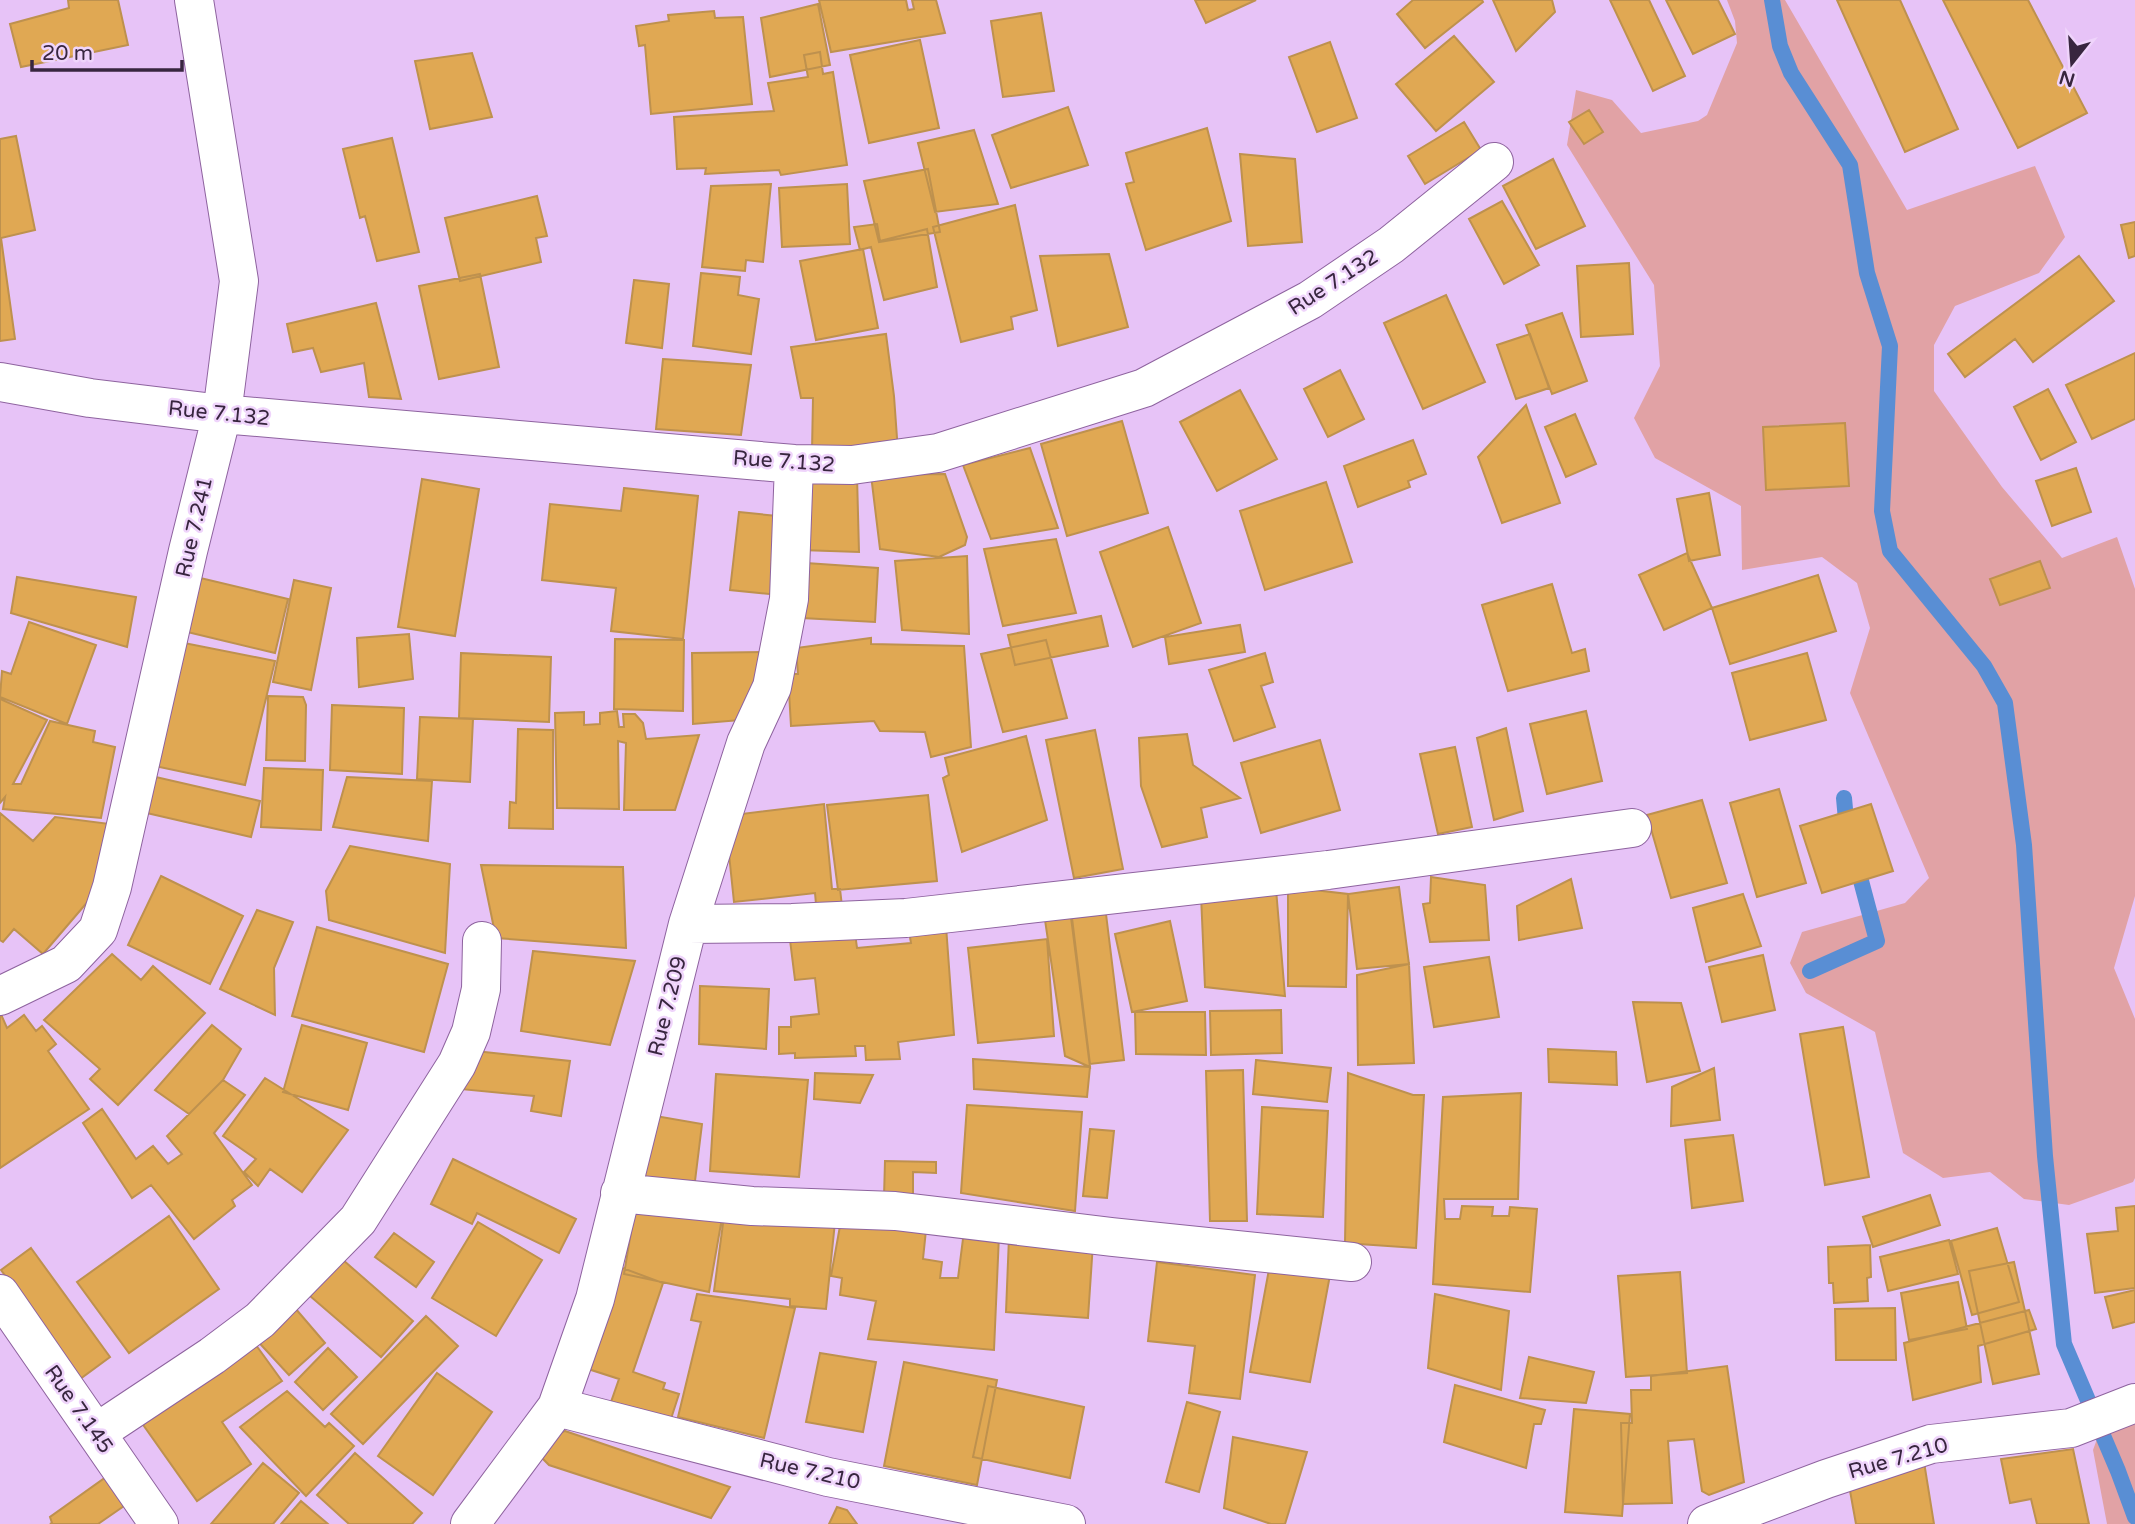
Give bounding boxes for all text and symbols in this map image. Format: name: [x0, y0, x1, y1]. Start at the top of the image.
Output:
scale bar: [32, 28, 182, 72]
north arrow: [2037, 28, 2107, 98]
text: 20 m: [42, 41, 93, 66]
text: N: [2057, 66, 2078, 91]
street label: Rue 7.132: [1284, 244, 1383, 321]
street label: Rue 7.132: [167, 396, 271, 431]
street label: Rue 7.132: [732, 445, 836, 478]
street label: Rue 7.241: [171, 474, 218, 580]
street label: Rue 7.209: [643, 953, 692, 1059]
street label: Rue 7.145: [39, 1360, 118, 1458]
street label: Rue 7.210: [1846, 1432, 1951, 1485]
street label: Rue 7.210: [757, 1448, 863, 1495]

